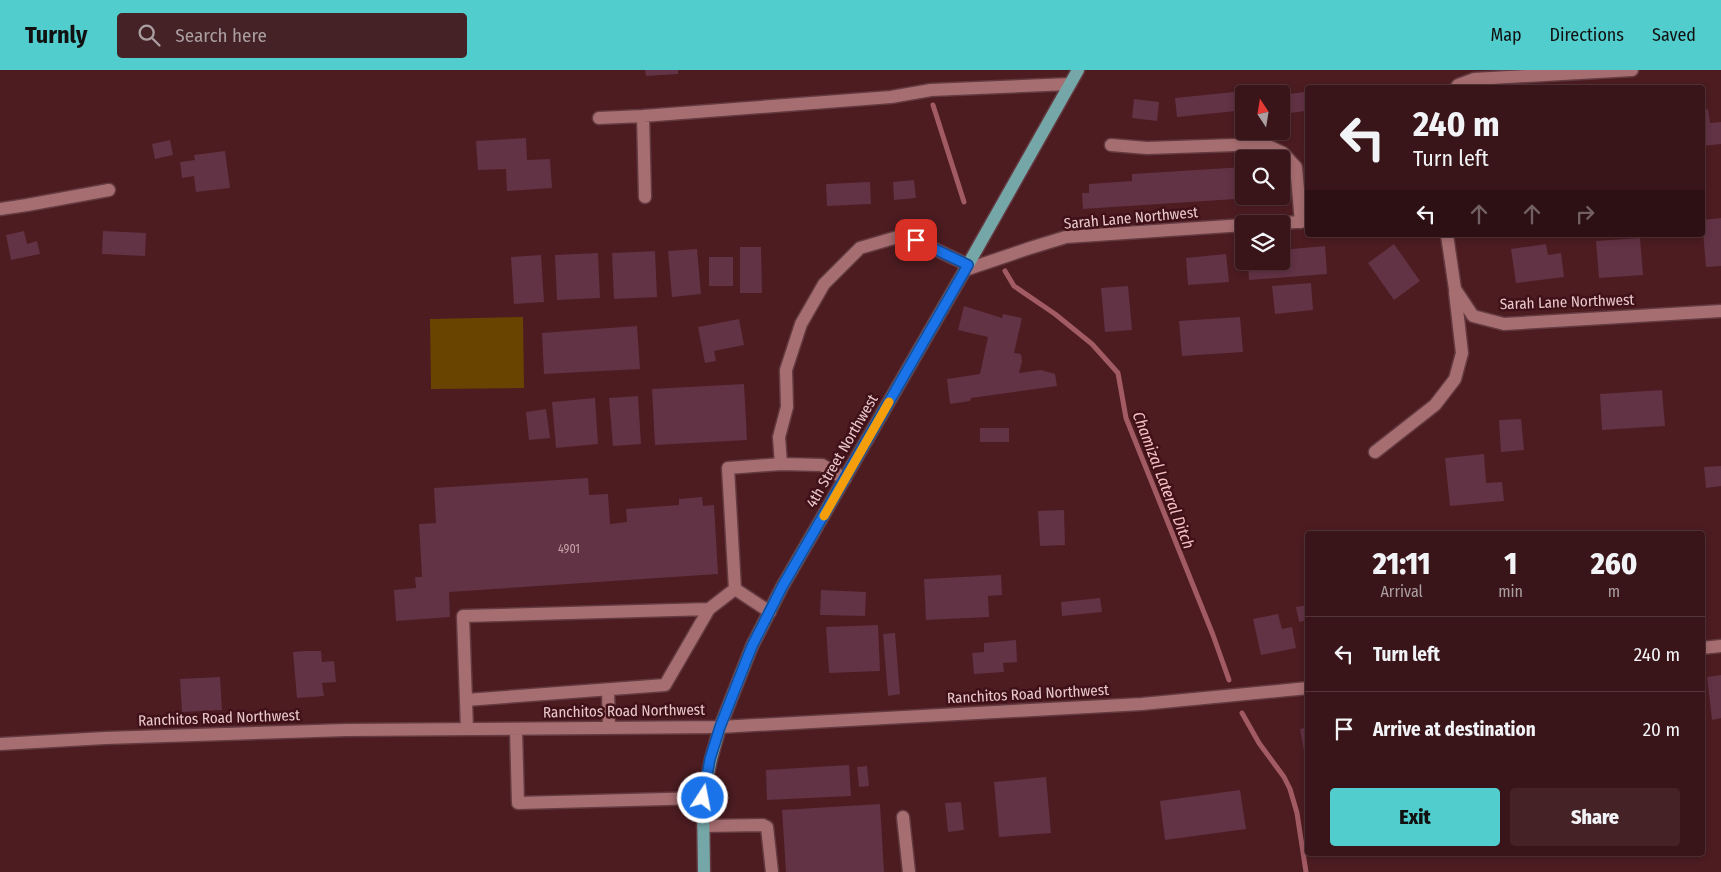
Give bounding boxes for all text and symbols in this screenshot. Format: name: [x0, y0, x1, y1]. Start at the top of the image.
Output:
search box: [117, 13, 467, 58]
text: Turnly: [25, 21, 87, 49]
icon: search: [135, 21, 163, 49]
text: Search here: [175, 24, 267, 47]
text: Map: [1490, 24, 1522, 46]
text: Directions: [1550, 24, 1624, 46]
text: Saved: [1652, 24, 1696, 46]
north arrow: [1235, 85, 1290, 140]
map controls: [1235, 85, 1290, 270]
text: 240 m: [1413, 103, 1500, 145]
icon: left: [1330, 105, 1395, 170]
text: Turn left: [1413, 145, 1489, 172]
button: search: [1235, 150, 1290, 205]
icon: left: [1412, 200, 1440, 228]
icon: ahead: [1465, 200, 1493, 228]
icon: ahead: [1518, 200, 1546, 228]
icon: right: [1571, 200, 1599, 228]
street label: Sarah Lane Northwest: [1063, 203, 1199, 233]
button: layers: [1235, 215, 1290, 270]
pin: [895, 219, 937, 261]
icon: arrive: [902, 226, 930, 254]
street label: Sarah Lane Northwest: [1499, 291, 1635, 313]
street label: 4th Street Northwest: [802, 391, 882, 511]
water label: Chamizal Lateral Ditch: [1129, 409, 1198, 551]
house number: 4901: [558, 542, 580, 556]
text: 21:11: [1373, 546, 1431, 582]
text: 1: [1504, 546, 1517, 582]
text: 260: [1591, 546, 1637, 582]
text: Arrival: [1380, 582, 1423, 601]
text: min: [1498, 582, 1523, 601]
text: m: [1608, 582, 1620, 601]
icon: left: [1330, 640, 1358, 668]
text: Turn left: [1373, 643, 1440, 666]
text: 240 m: [1634, 643, 1680, 666]
street label: Ranchitos Road Northwest: [947, 681, 1109, 707]
street label: Ranchitos Road Northwest: [543, 701, 705, 721]
street label: Ranchitos Road Northwest: [138, 706, 300, 730]
icon: arrive: [1330, 715, 1358, 743]
text: Arrive at destination: [1373, 718, 1536, 741]
text: 20 m: [1643, 718, 1680, 741]
position arrow: [676, 771, 728, 823]
button: Exit: [1330, 788, 1500, 846]
button: Share: [1510, 788, 1680, 846]

